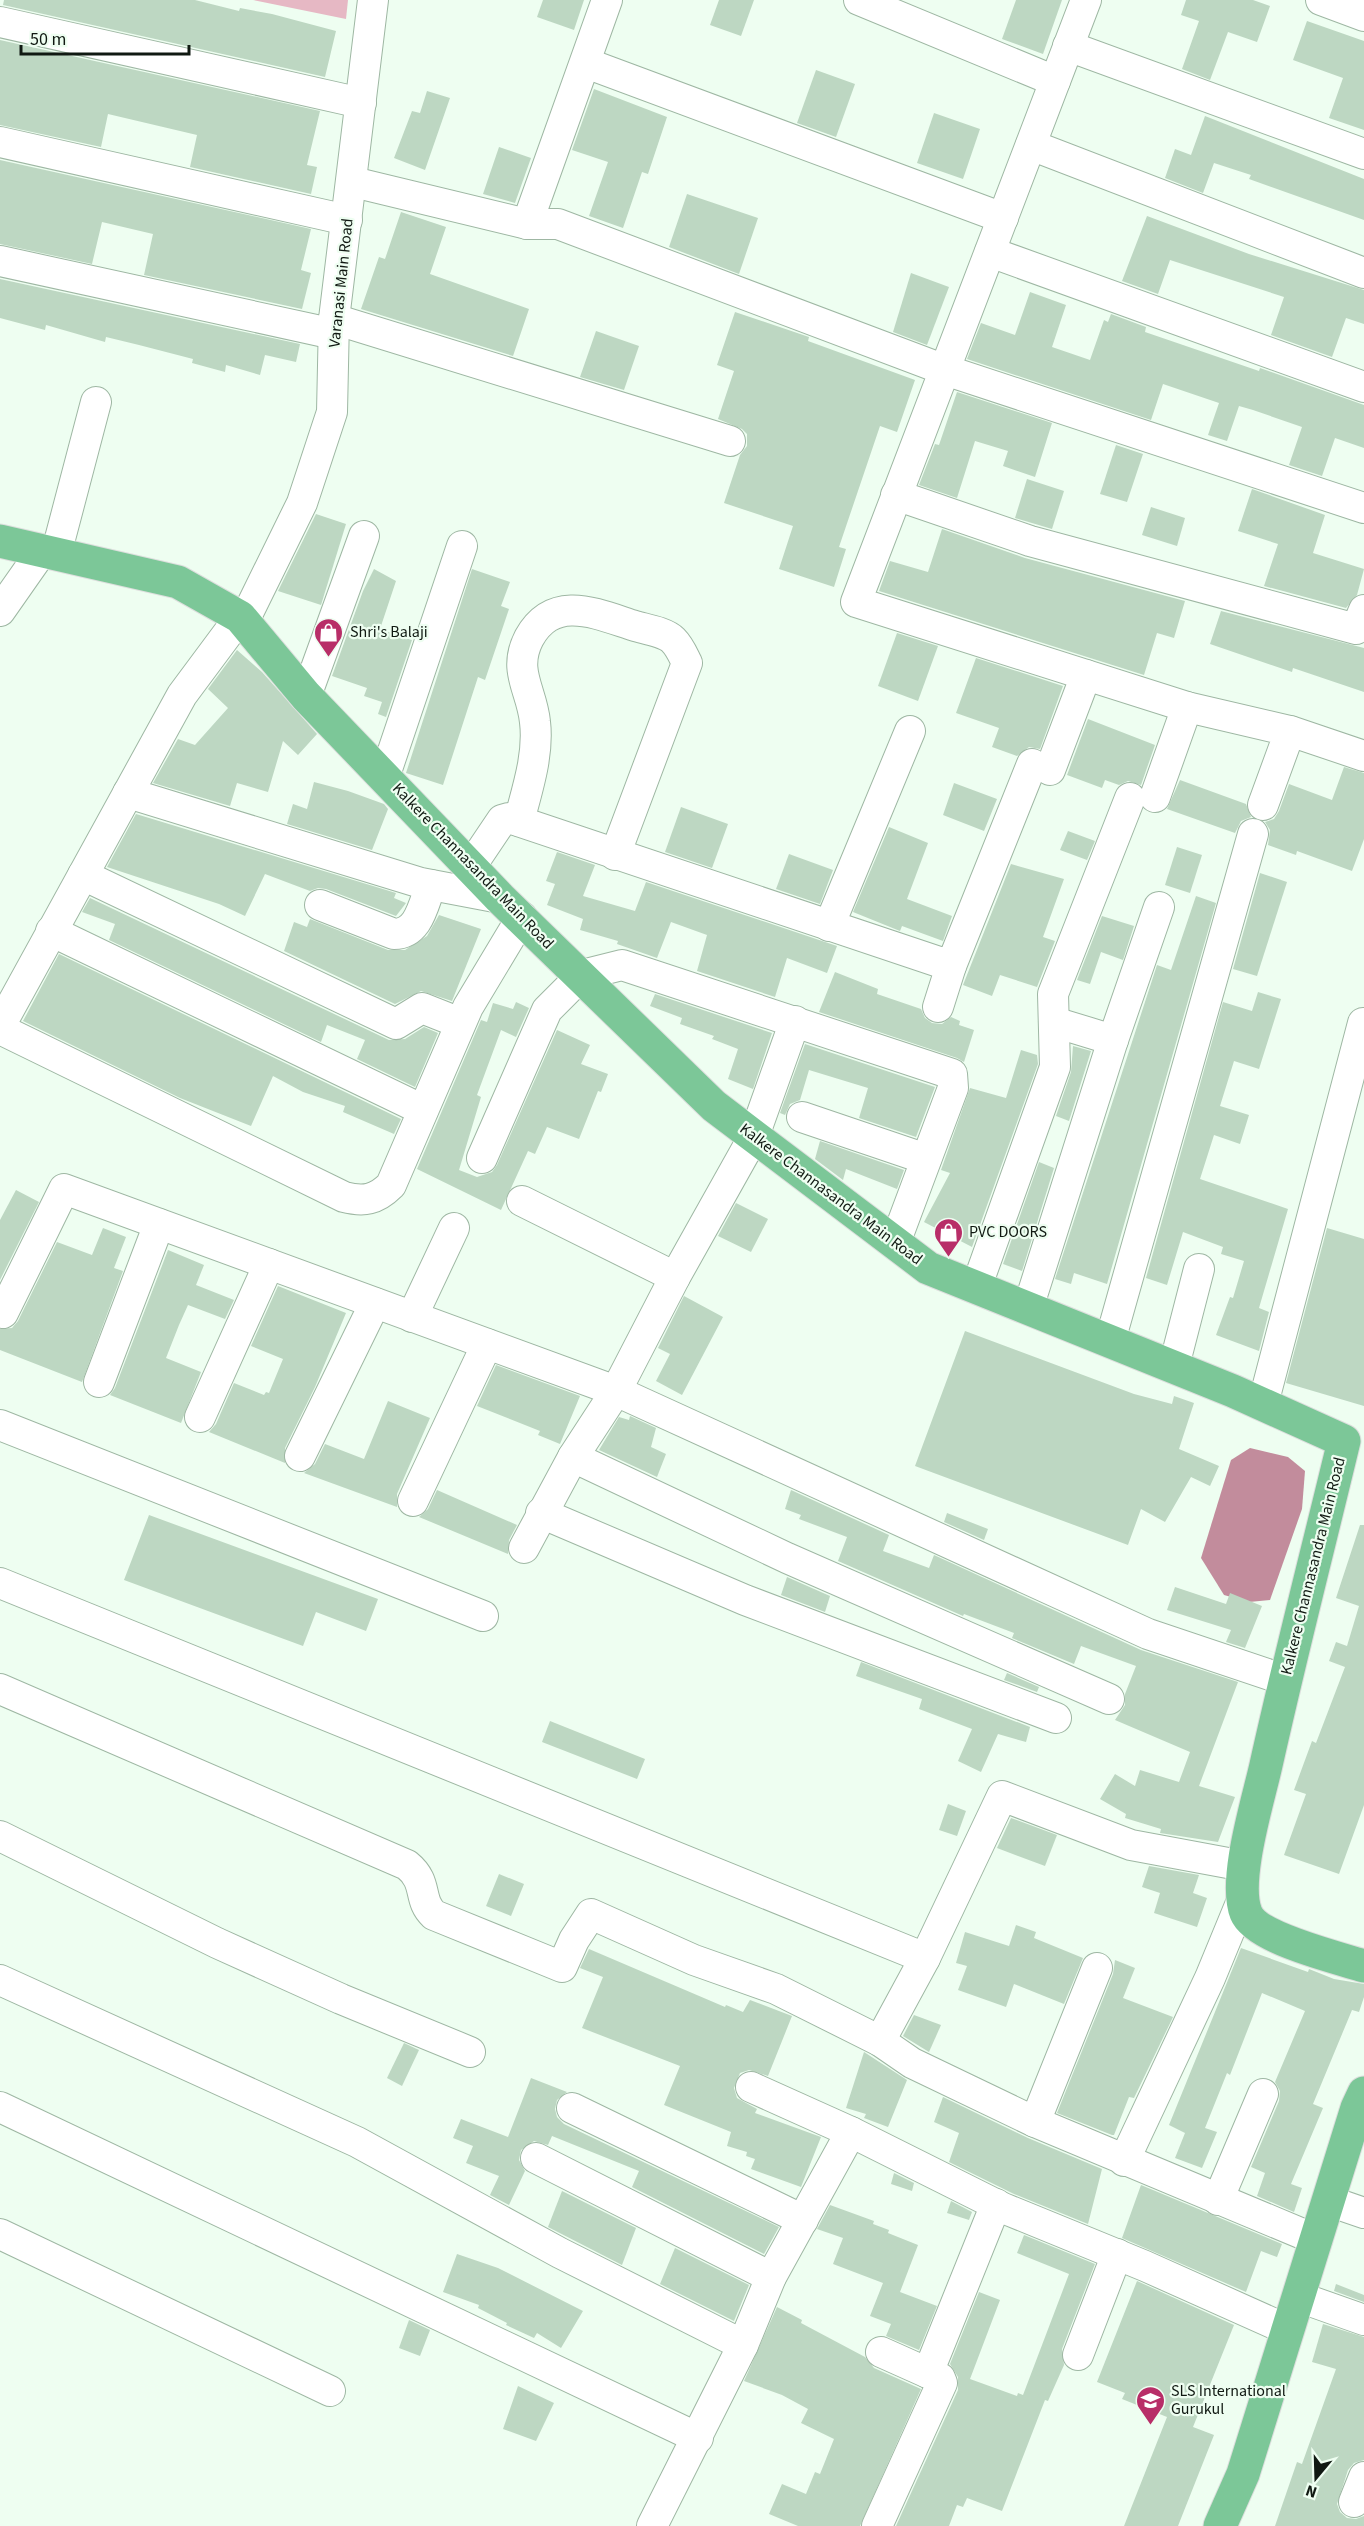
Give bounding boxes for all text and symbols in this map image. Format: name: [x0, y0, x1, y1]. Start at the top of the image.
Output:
scale bar: [21, 18, 189, 56]
text: 50 m: [30, 27, 66, 52]
street label: Varanasi Main Road: [323, 217, 359, 349]
shop icon: Shri's Balaji: [313, 616, 345, 658]
place label: Shri's Balaji: [350, 621, 428, 643]
street label: Kalkere Channasandra Main Road: [387, 778, 559, 954]
street label: Kalkere Channasandra Main Road: [735, 1118, 927, 1270]
shop icon: PVC DOORS: [932, 1216, 964, 1258]
place label: PVC DOORS: [969, 1221, 1047, 1243]
street label: Kalkere Channasandra Main Road: [1275, 1455, 1351, 1677]
place label: SLS International Gurukul: [1171, 2380, 1286, 2420]
school or university icon: SLS International Gurukul: [1134, 2384, 1166, 2426]
north arrow: [1286, 2448, 1346, 2508]
text: N: [1303, 2479, 1320, 2503]

